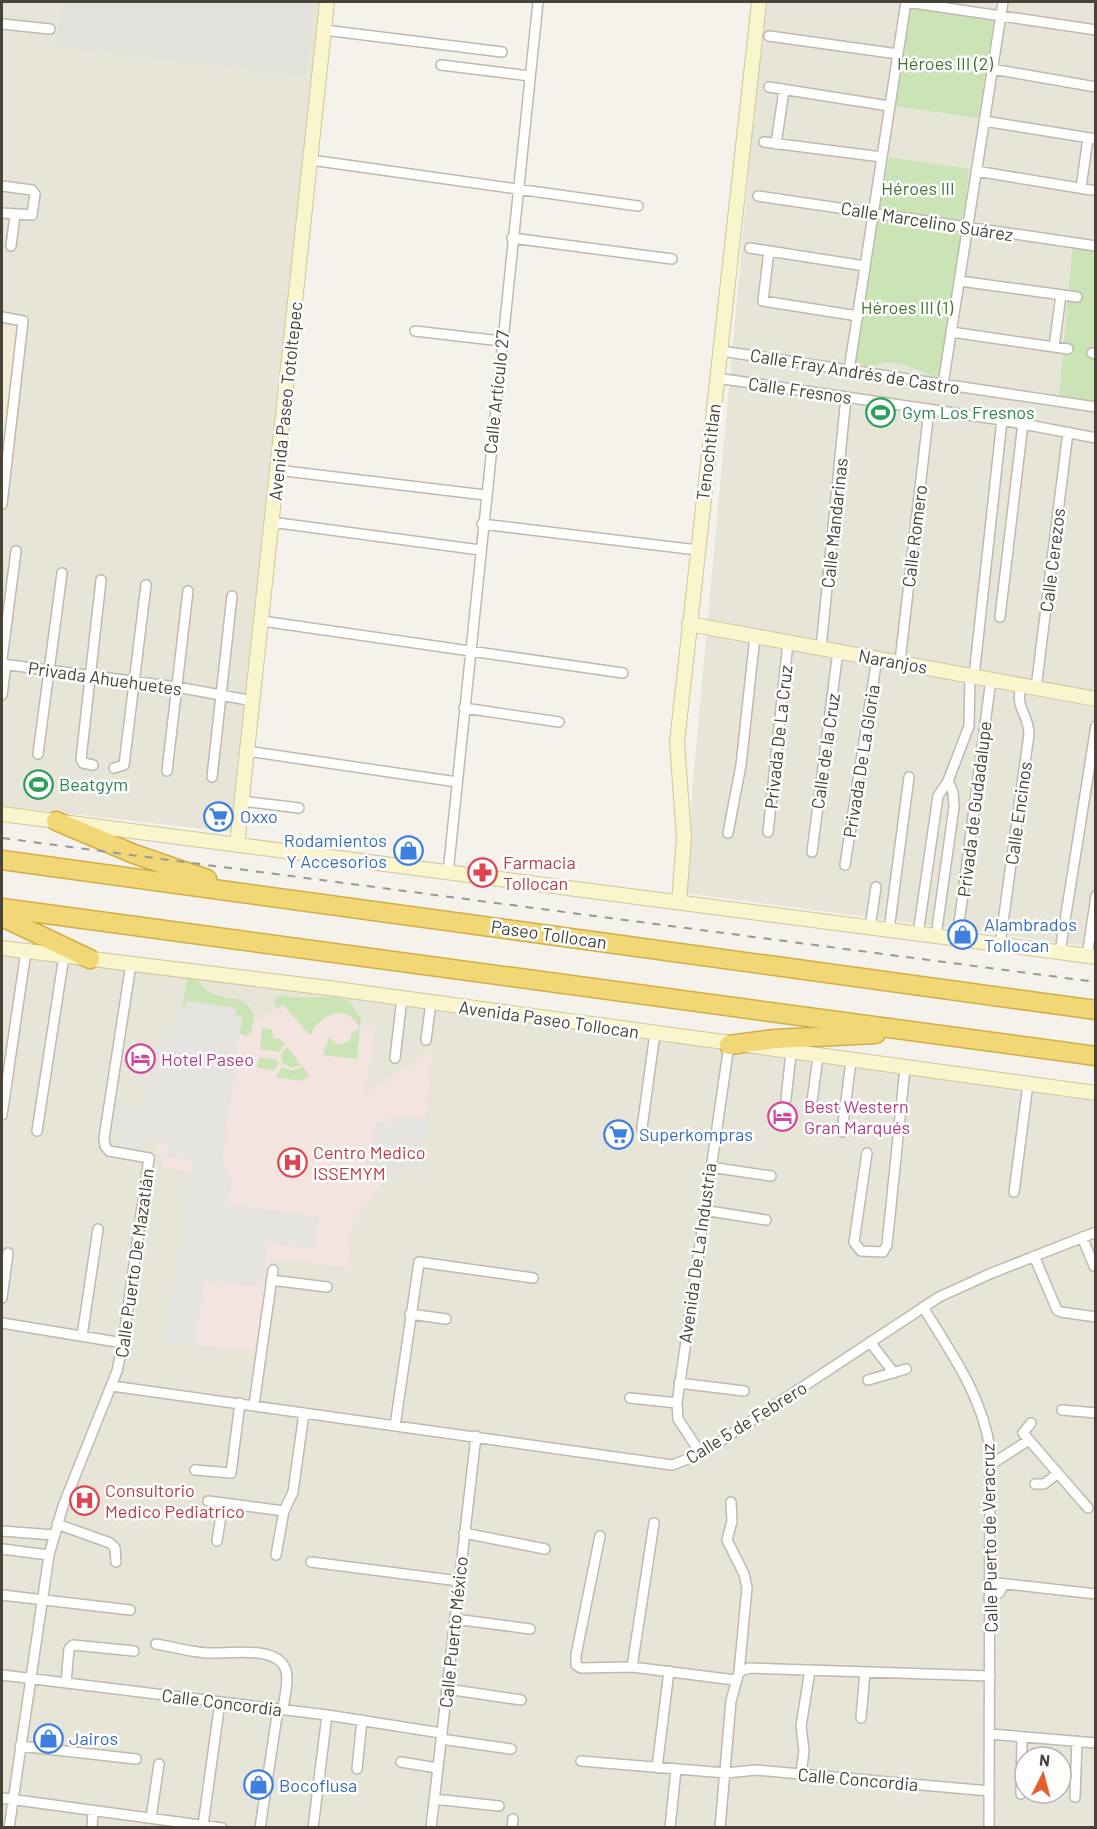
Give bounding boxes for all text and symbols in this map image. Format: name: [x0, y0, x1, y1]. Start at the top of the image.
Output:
park label: Héroes III (2): [897, 52, 993, 74]
park label: Héroes III: [881, 177, 955, 199]
street label: Calle Marcelino Suárez: [839, 197, 1015, 245]
park label: Héroes III (1): [861, 296, 954, 318]
street label: Avenida Paseo Totoltepec: [264, 300, 306, 502]
street label: Calle Artículo 27: [479, 329, 513, 455]
street label: Calle Fray Andrés de Castro: [749, 344, 961, 398]
street label: Calle Fresnos: [747, 372, 853, 408]
sports icon: Gym Los Fresnos: [865, 396, 897, 428]
place label: Gym Los Fresnos: [902, 401, 1035, 423]
street label: Tenochtitlan: [691, 402, 725, 502]
street label: Calle Mandarinas: [816, 457, 852, 589]
street label: Calle Romero: [897, 484, 931, 588]
street label: Calle Cerezos: [1035, 507, 1069, 613]
street label: Naranjos: [857, 644, 929, 678]
street label: Privada Ahuehuetes: [27, 656, 183, 700]
street label: Privada De La Cruz: [760, 664, 796, 810]
street label: Privada De La Gloria: [838, 683, 884, 839]
street label: Calle de la Cruz: [806, 692, 844, 810]
street label: Privada de Gudadalupe: [952, 720, 996, 898]
street label: Calle Encinos: [1000, 760, 1036, 866]
sports icon: Beatgym: [22, 768, 54, 800]
place label: Beatgym: [59, 773, 128, 795]
supermarket icon: Oxxo: [203, 800, 235, 832]
place label: Oxxo: [240, 805, 278, 827]
place label: Rodamientos Y Accesorios: [284, 829, 387, 872]
shop icon: Rodamientos Y Accesorios: [392, 834, 424, 866]
place label: Farmacia Tollocan: [503, 851, 576, 894]
pharmacy icon: Farmacia Tollocan: [466, 856, 498, 888]
place label: Alambrados Tollocan: [984, 913, 1077, 956]
street label: Paseo Tollocan: [490, 915, 608, 953]
shop icon: Alambrados Tollocan: [947, 918, 979, 950]
street label: Avenida Paseo Tollocan: [457, 995, 641, 1043]
hotel icon: Hotel Paseo: [124, 1043, 156, 1075]
place label: Hotel Paseo: [161, 1048, 254, 1070]
place label: Best Western Gran Marqués: [804, 1095, 910, 1138]
hotel icon: Best Western Gran Marqués: [767, 1100, 799, 1132]
supermarket icon: Superkompras: [602, 1118, 634, 1150]
place label: Superkompras: [639, 1123, 753, 1145]
place label: Centro Medico ISSEMYM: [313, 1141, 426, 1184]
hospital icon: Centro Medico ISSEMYM: [276, 1146, 308, 1178]
street label: Avenida De La Industria: [673, 1161, 721, 1345]
street label: Calle Puerto De Mazatlán: [110, 1167, 158, 1359]
street label: Calle 5 de Febrero: [681, 1376, 811, 1468]
street label: Calle Puerto de Veracruz: [976, 1443, 1002, 1633]
place label: Consultorio Medico Pediatrico: [105, 1479, 245, 1522]
hospital icon: Consultorio Medico Pediatrico: [68, 1484, 100, 1516]
street label: Calle Puerto México: [434, 1555, 472, 1709]
street label: Calle Concordia: [161, 1684, 283, 1720]
shop icon: Jairos: [32, 1722, 64, 1754]
place label: Jairos: [69, 1727, 118, 1749]
north arrow: [1013, 1745, 1073, 1805]
text: N: [1038, 1750, 1051, 1770]
street label: Calle Concordia: [797, 1763, 919, 1795]
shop icon: Bocoflusa: [242, 1769, 274, 1801]
place label: Bocoflusa: [279, 1774, 357, 1796]

